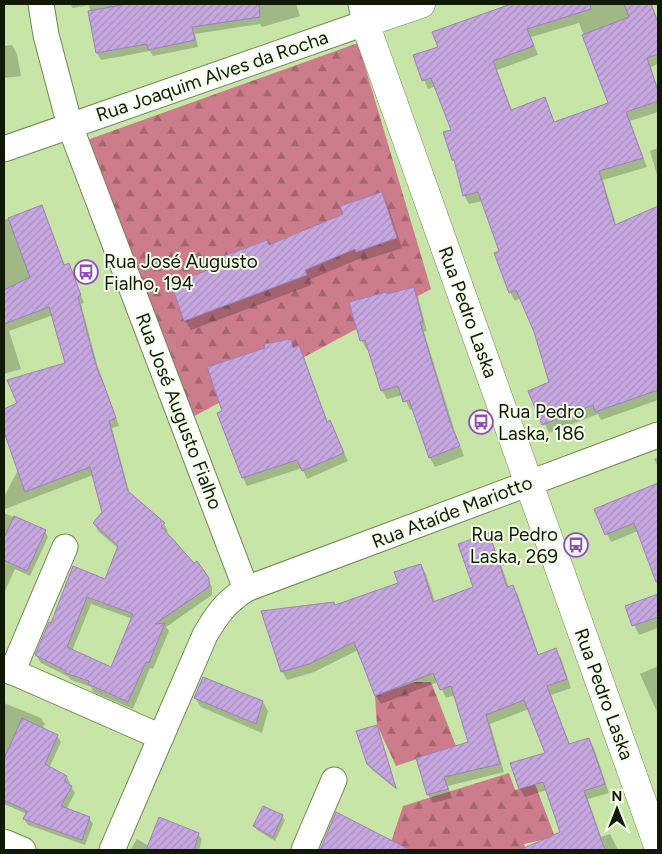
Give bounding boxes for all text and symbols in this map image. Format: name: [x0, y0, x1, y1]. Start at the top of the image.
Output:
street label: Rua Joaquim Alves da Rocha: [93, 25, 331, 127]
street label: Rua Pedro Laska: [434, 243, 502, 381]
place label: Rua José Augusto Fialho, 194: [104, 250, 258, 295]
bus stop icon: Rua José Augusto Fialho, 194: [73, 259, 99, 285]
street label: Rua José Augusto Fialho: [131, 309, 227, 513]
place label: Rua Pedro Laska, 186: [498, 400, 585, 445]
bus stop icon: Rua Pedro Laska, 186: [468, 409, 494, 435]
street label: Rua Ataíde Mariotto: [368, 471, 536, 553]
place label: Rua Pedro Laska, 269: [470, 523, 558, 568]
bus stop icon: Rua Pedro Laska, 269: [563, 532, 589, 558]
street label: Rua Pedro Laska: [570, 625, 638, 763]
north arrow: [592, 784, 642, 834]
text: N: [612, 788, 622, 805]

